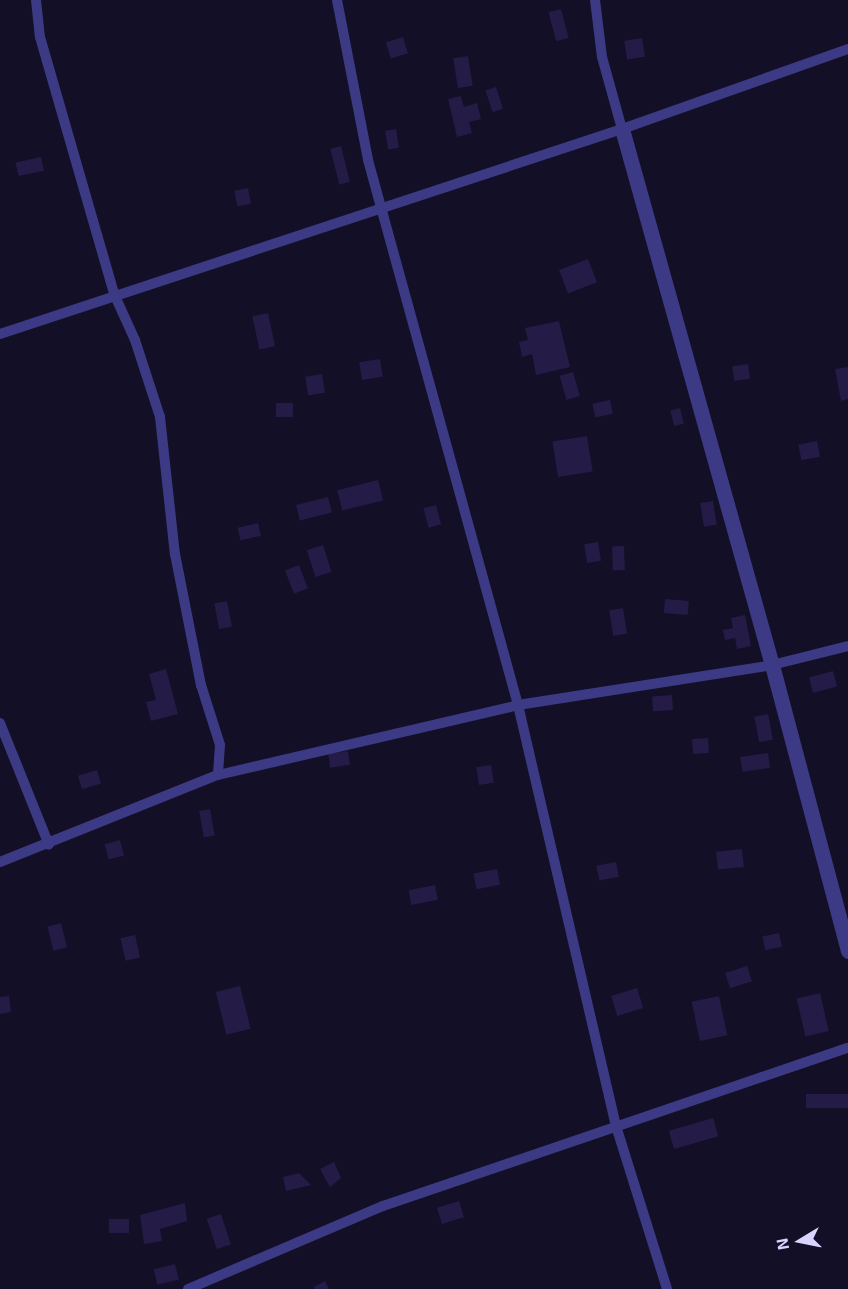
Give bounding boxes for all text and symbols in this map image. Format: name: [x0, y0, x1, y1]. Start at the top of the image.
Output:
north arrow: [770, 1211, 830, 1271]
text: N: [771, 1237, 792, 1252]

